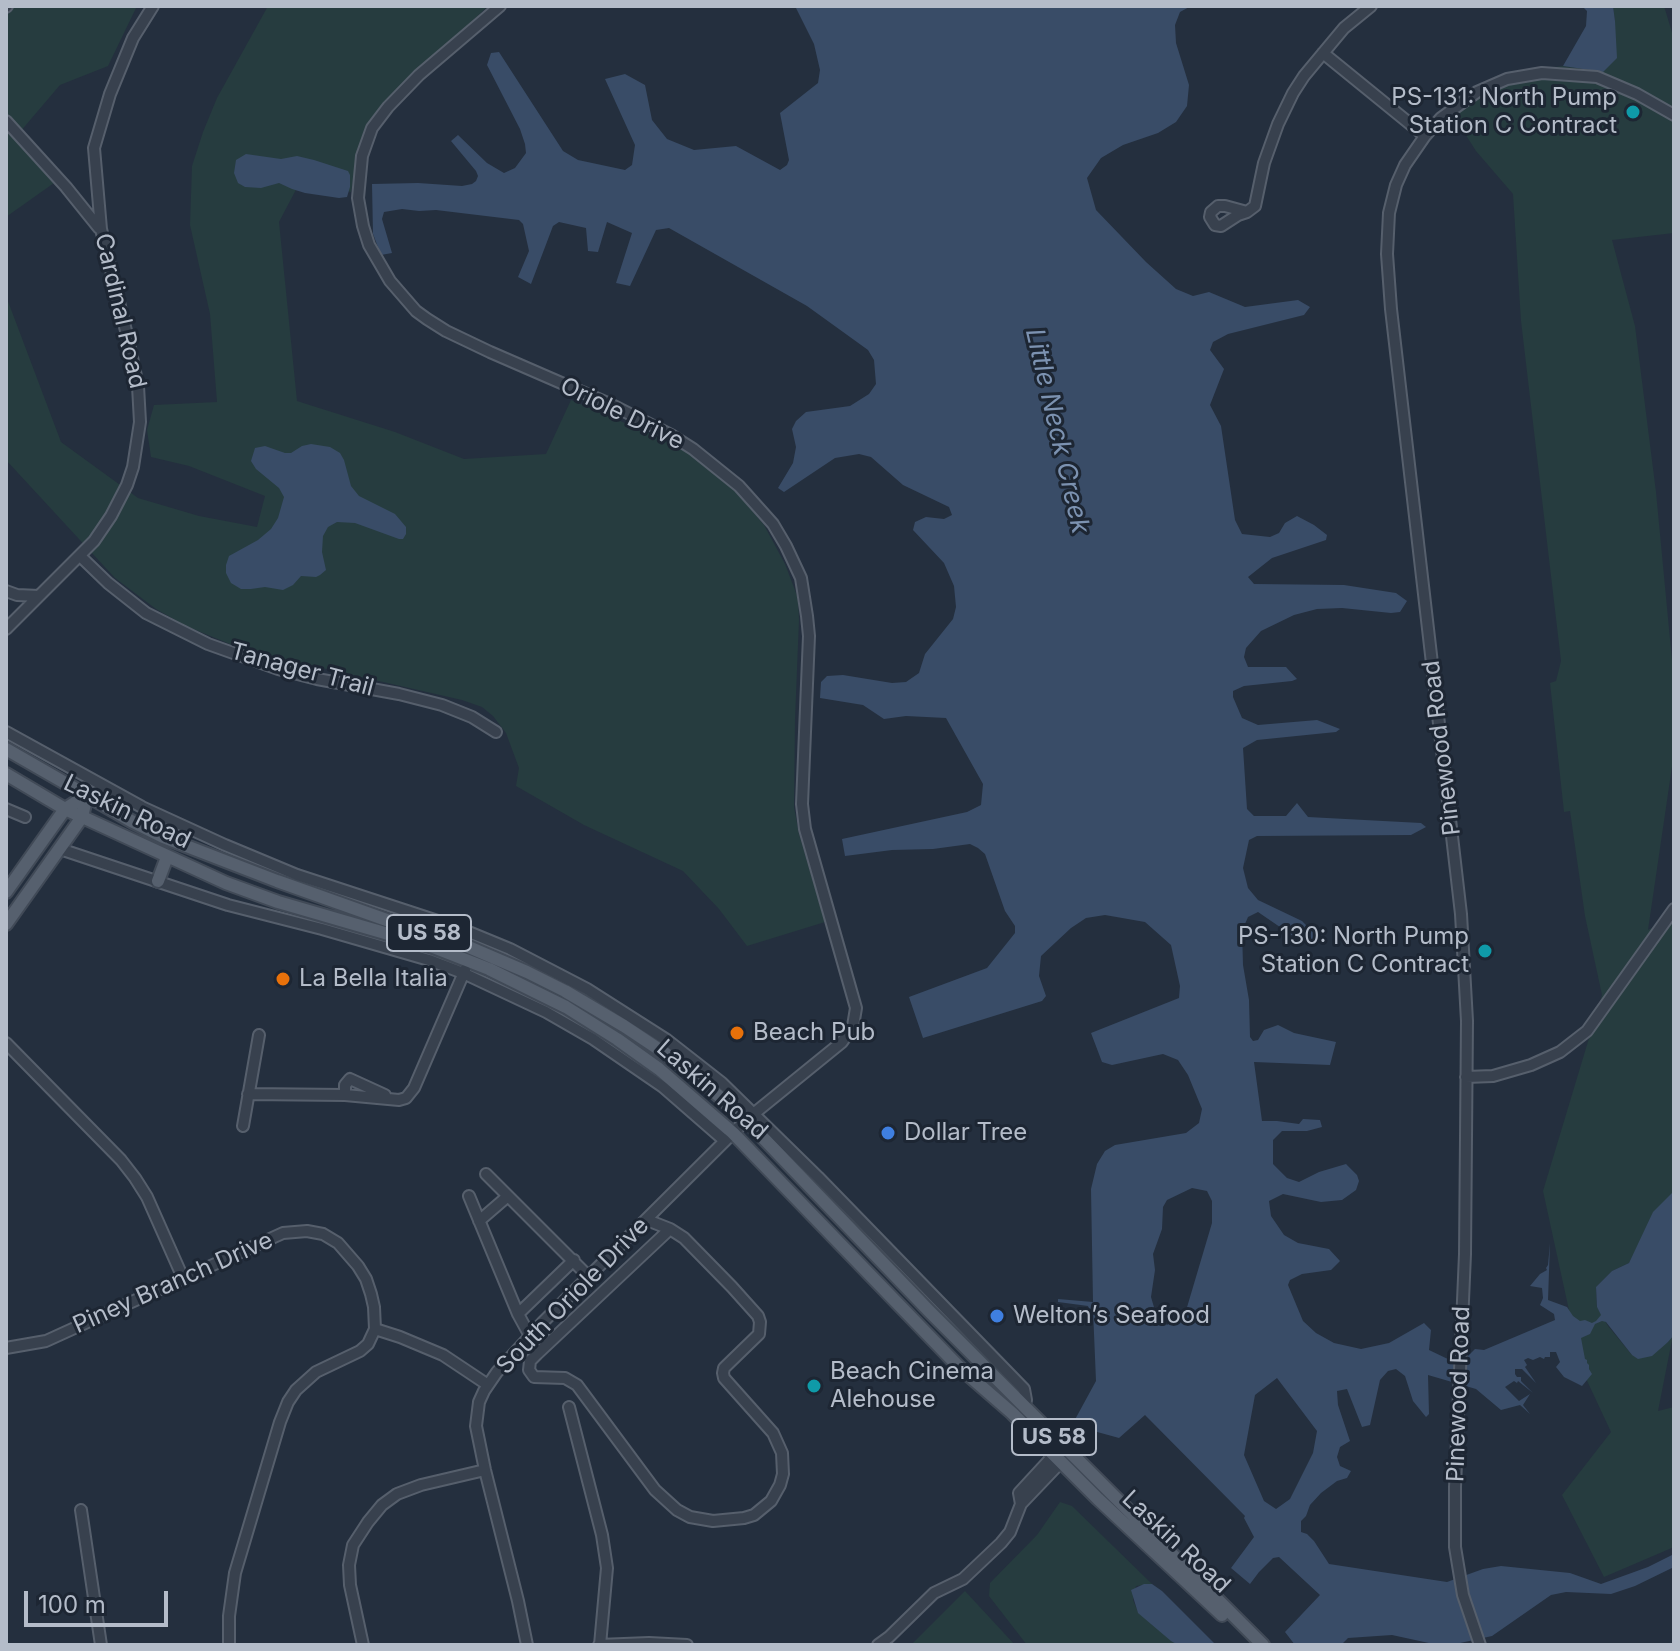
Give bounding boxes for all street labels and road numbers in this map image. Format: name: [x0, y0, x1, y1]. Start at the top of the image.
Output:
street label: Cardinal Road: [88, 231, 152, 391]
street label: Oriole Drive: [555, 372, 689, 456]
street label: Tanager Trail: [227, 637, 377, 703]
street label: Pinewood Road: [1417, 659, 1467, 837]
street label: Laskin Road: [59, 769, 195, 855]
road number: US 58: [387, 915, 471, 951]
street label: Laskin Road: [651, 1034, 773, 1146]
street label: South Oriole Drive: [491, 1212, 655, 1380]
street label: Piney Branch Drive: [69, 1226, 277, 1340]
street label: Pinewood Road: [1442, 1305, 1476, 1483]
road number: US 58: [1012, 1419, 1096, 1455]
street label: Laskin Road: [1116, 1485, 1236, 1599]

